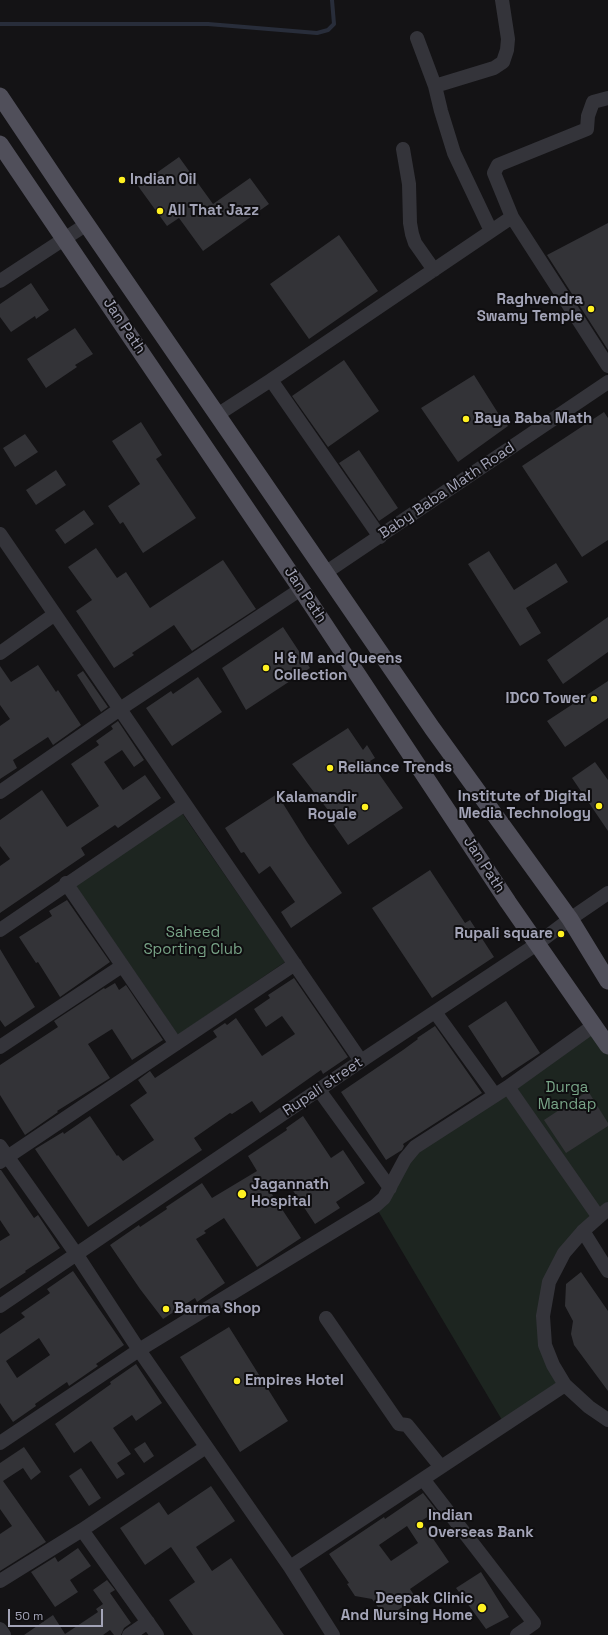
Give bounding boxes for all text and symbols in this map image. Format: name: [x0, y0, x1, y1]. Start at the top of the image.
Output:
place label: Indian Oil: [130, 171, 197, 189]
marker: Indian Oil: [117, 175, 127, 185]
place label: All That Jazz: [168, 202, 259, 220]
marker: All That Jazz: [155, 206, 165, 216]
place label: Raghvendra Swamy Temple: [477, 291, 583, 326]
street label: Jan Path: [99, 295, 149, 357]
marker: Raghvendra Swamy Temple: [586, 304, 596, 314]
place label: Baya Baba Math: [474, 410, 592, 428]
marker: Baya Baba Math: [461, 414, 471, 424]
street label: Baby Baba Math Road: [376, 439, 518, 543]
street label: Jan Path: [280, 564, 330, 626]
place label: H & M and Queens Collection: [274, 650, 402, 685]
marker: H & M and Queens Collection: [261, 663, 271, 673]
place label: IDCO Tower: [506, 690, 586, 708]
marker: IDCO Tower: [589, 694, 599, 704]
place label: Reliance Trends: [338, 759, 452, 777]
marker: Reliance Trends: [325, 763, 335, 773]
place label: Institute of Digital Media Technology: [458, 788, 591, 823]
place label: Kalamandir Royale: [276, 789, 357, 824]
marker: Institute of Digital Media Technology: [594, 801, 604, 811]
marker: Kalamandir Royale: [360, 802, 370, 812]
street label: Jan Path: [459, 834, 509, 896]
park label: Saheed Sporting Club: [143, 924, 243, 959]
place label: Rupali square: [455, 925, 553, 943]
marker: Rupali square: [556, 929, 566, 939]
street label: Rupali street: [280, 1054, 366, 1120]
park label: Durga Mandap: [538, 1079, 596, 1114]
place label: Jagannath Hospital: [251, 1176, 329, 1211]
marker: Jagannath Hospital: [236, 1188, 248, 1200]
place label: Barma Shop: [174, 1300, 261, 1318]
marker: Barma Shop: [161, 1304, 171, 1314]
place label: Empires Hotel: [245, 1372, 344, 1390]
marker: Empires Hotel: [232, 1376, 242, 1386]
place label: Indian Overseas Bank: [428, 1507, 534, 1542]
marker: Indian Overseas Bank: [415, 1520, 425, 1530]
place label: Deepak Clinic And Nursing Home: [341, 1590, 473, 1625]
scale bar: [10, 1601, 105, 1627]
marker: Deepak Clinic And Nursing Home: [476, 1602, 488, 1614]
text: 50 m: [15, 1608, 43, 1624]

